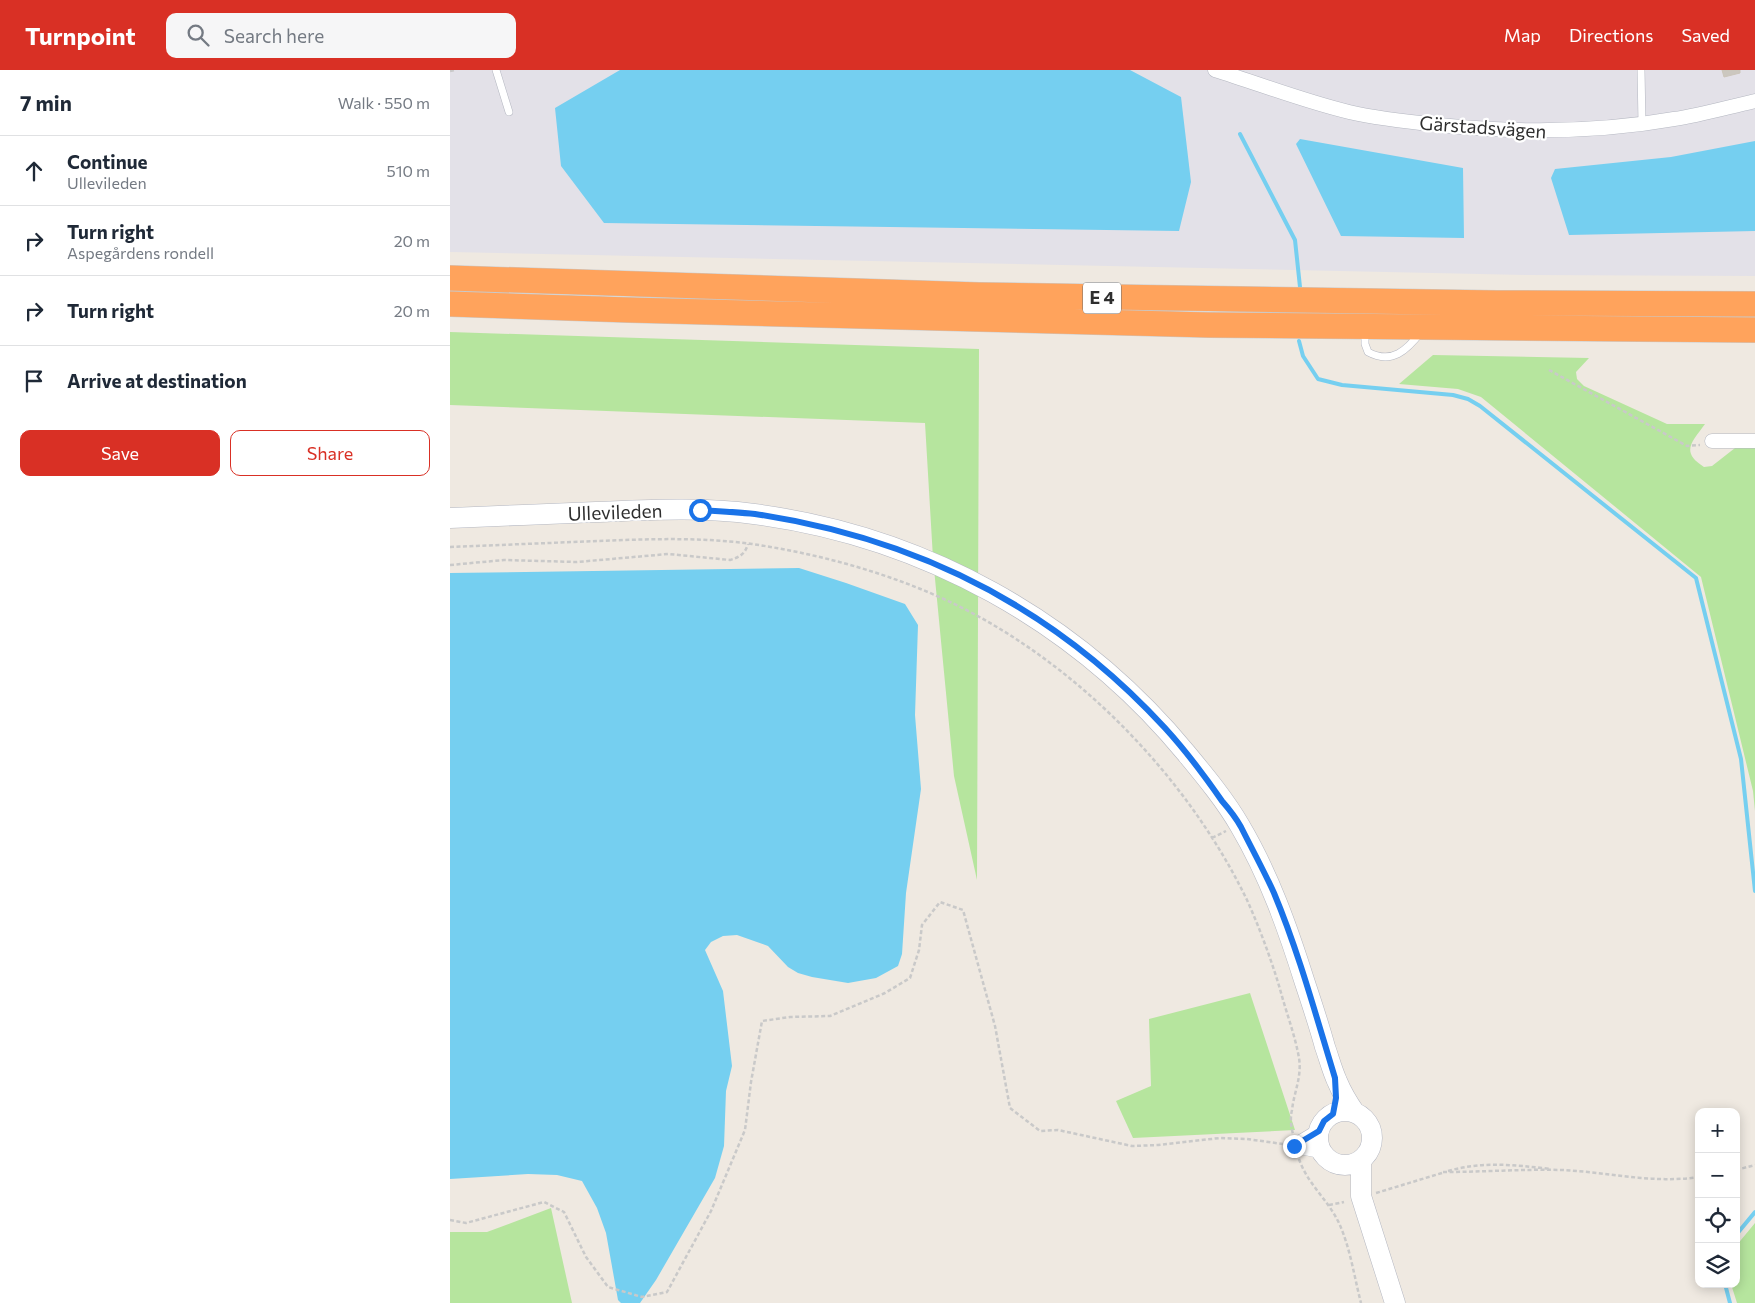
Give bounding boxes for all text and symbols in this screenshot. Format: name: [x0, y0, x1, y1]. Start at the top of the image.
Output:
search box: [166, 13, 516, 58]
text: Turnpoint: [25, 21, 136, 50]
icon: search: [184, 21, 212, 49]
text: Search here: [224, 24, 324, 47]
text: Map: [1504, 24, 1541, 46]
text: Directions: [1569, 24, 1653, 46]
text: Saved: [1681, 24, 1730, 46]
text: 7 min: [20, 90, 72, 115]
text: Walk · 550 m: [338, 93, 430, 112]
street label: Gärstadsvägen: [1419, 111, 1547, 142]
text: Continue: [67, 150, 147, 173]
icon: ahead: [20, 157, 48, 185]
text: 510 m: [387, 161, 430, 180]
text: Ullevileden: [67, 173, 147, 192]
text: Turn right: [67, 220, 154, 243]
icon: right: [20, 227, 48, 255]
text: 20 m: [394, 231, 430, 250]
text: Aspegårdens rondell: [67, 243, 214, 262]
road number: E 4: [1083, 282, 1121, 314]
icon: right: [20, 297, 48, 325]
text: Turn right: [67, 299, 154, 322]
text: 20 m: [394, 301, 430, 320]
icon: arrive: [20, 367, 48, 395]
text: Arrive at destination: [67, 369, 247, 392]
button: Save: [20, 430, 220, 476]
button: Share: [230, 430, 430, 476]
street label: Ullevileden: [567, 498, 663, 525]
route start: [689, 499, 712, 522]
map controls: [1695, 1108, 1740, 1288]
button: +: [1695, 1108, 1740, 1153]
route end: [1283, 1135, 1306, 1158]
button: −: [1695, 1153, 1740, 1198]
button: locate: [1695, 1198, 1740, 1243]
button: layers: [1695, 1243, 1740, 1288]

